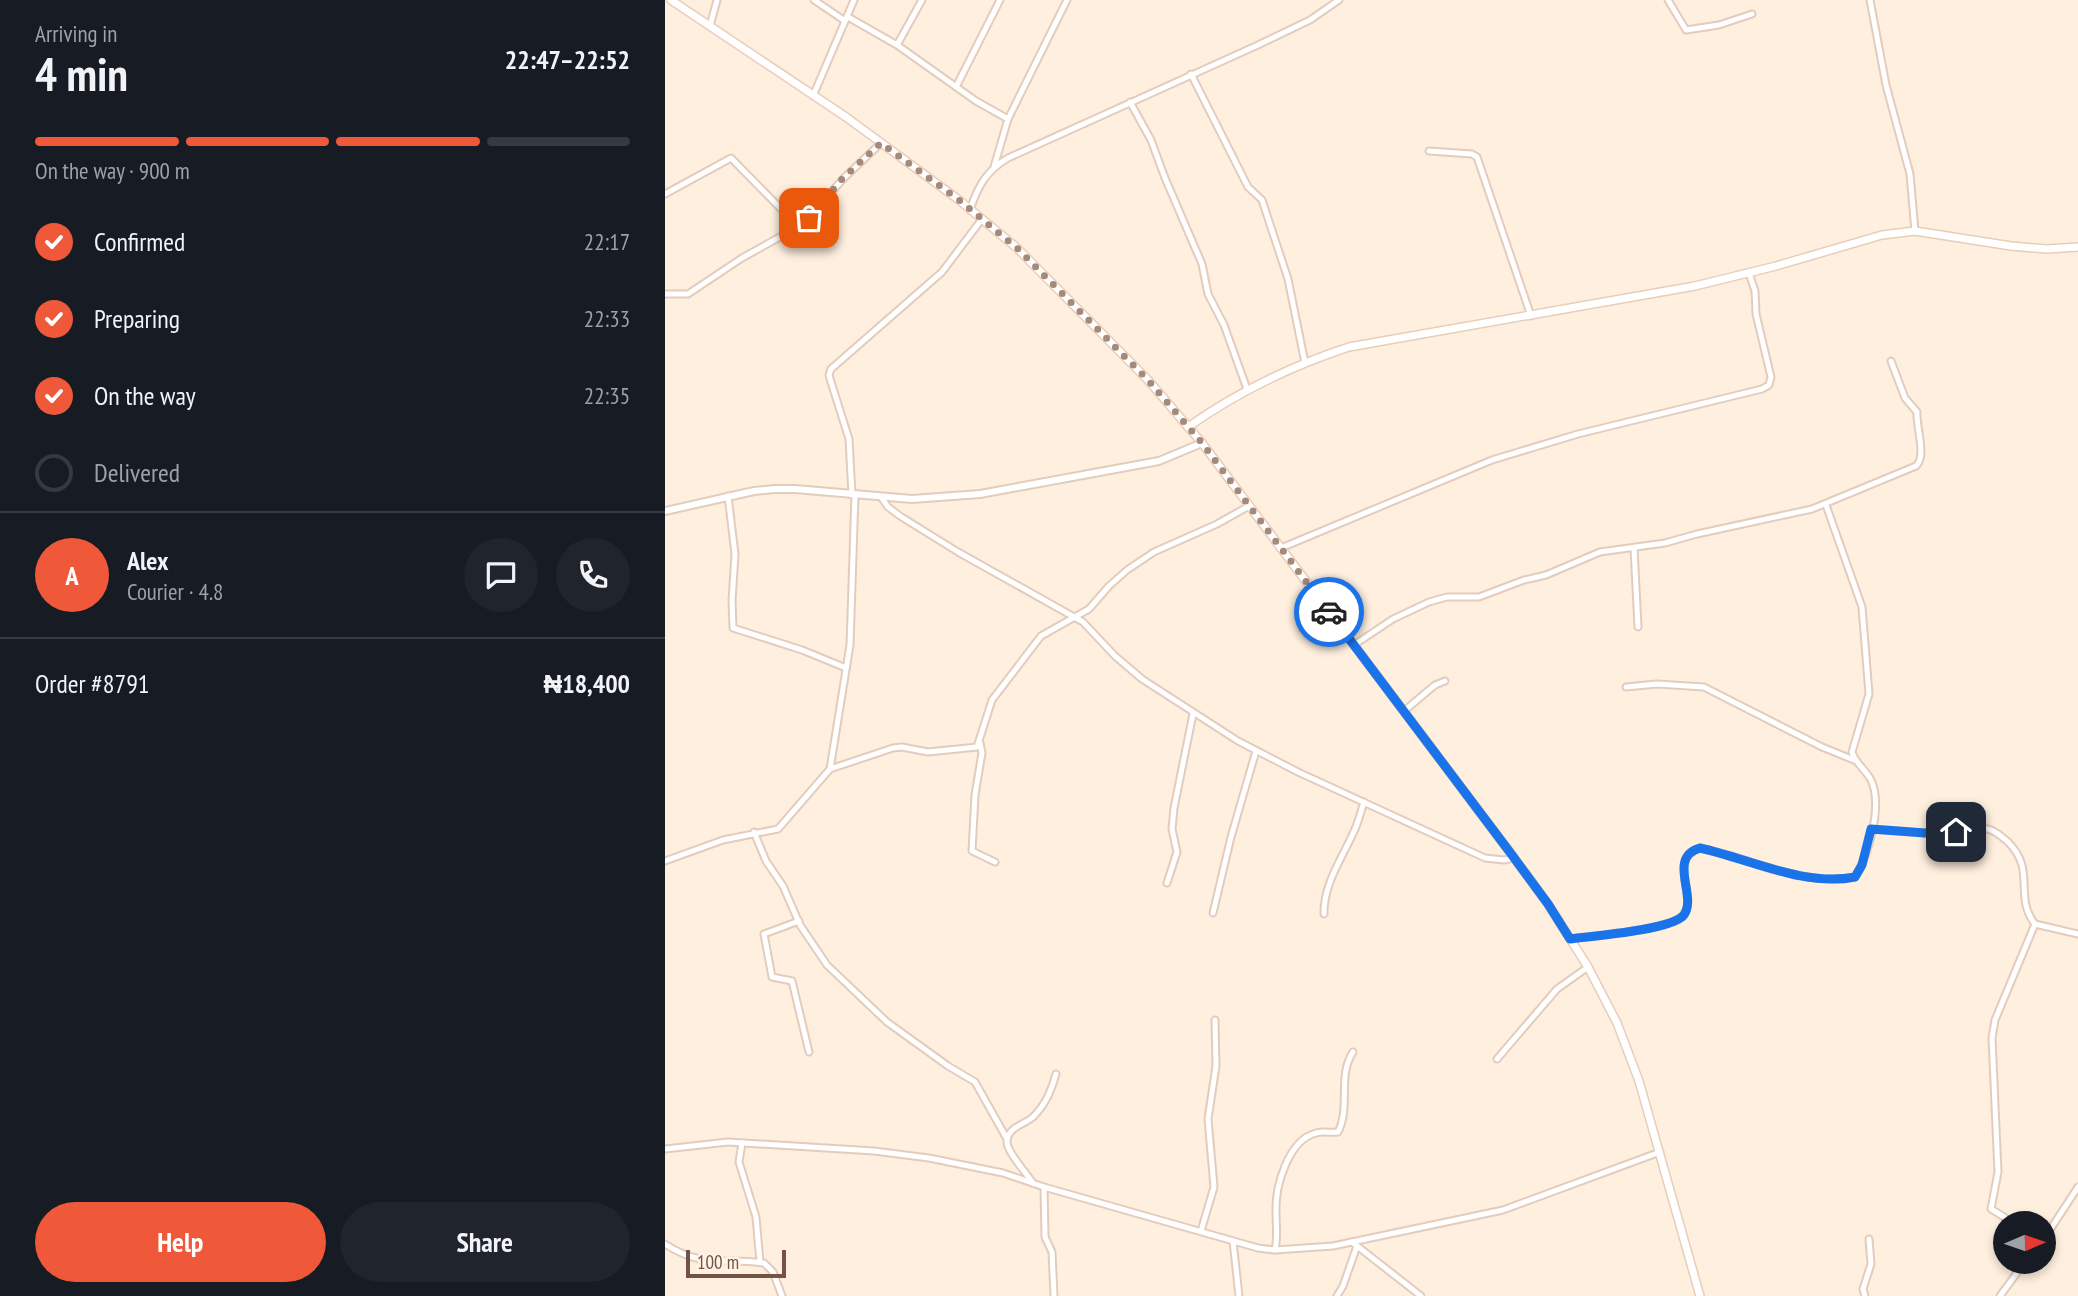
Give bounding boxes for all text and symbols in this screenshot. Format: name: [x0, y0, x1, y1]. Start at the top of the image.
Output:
text: Arriving in: [35, 19, 117, 48]
text: 22:47–22:52: [505, 43, 630, 76]
text: 4 min: [35, 44, 128, 104]
text: On the way · 900 m: [35, 156, 190, 185]
pin: [779, 188, 839, 248]
icon: bag: [790, 199, 828, 237]
icon: check: [35, 223, 73, 261]
text: Confirmed: [94, 225, 185, 258]
text: 22:17: [584, 227, 630, 256]
icon: check: [35, 300, 73, 338]
text: Preparing: [94, 302, 180, 335]
text: 22:33: [584, 304, 630, 333]
icon: check: [35, 377, 73, 415]
text: On the way: [94, 379, 196, 412]
text: 22:35: [584, 381, 630, 410]
text: Delivered: [94, 456, 180, 489]
button: chat: [464, 538, 538, 612]
button: phone: [556, 538, 630, 612]
text: Alex: [127, 544, 168, 577]
text: A: [65, 559, 79, 592]
text: Courier · 4.8: [127, 577, 223, 606]
courier: [1294, 577, 1364, 647]
icon: car: [1310, 593, 1348, 631]
text: Order #8791: [35, 667, 150, 700]
text: ₦18,400: [543, 667, 630, 700]
pin: [1926, 802, 1986, 862]
icon: home: [1937, 813, 1975, 851]
button: Help: [35, 1202, 326, 1282]
button: Share: [340, 1202, 630, 1282]
north arrow: [1993, 1211, 2056, 1274]
map controls: [1993, 1211, 2056, 1274]
scale bar: [686, 1247, 786, 1279]
text: 100 m: [697, 1250, 739, 1274]

